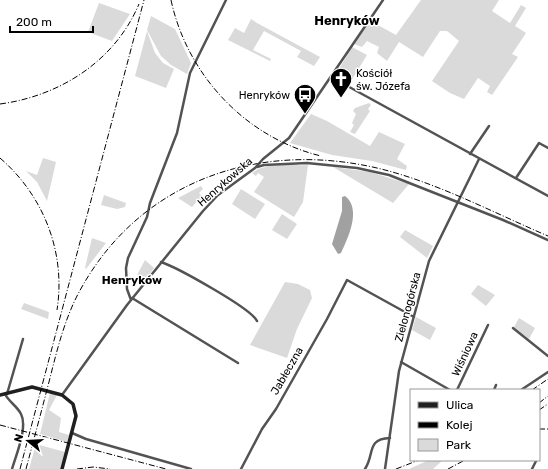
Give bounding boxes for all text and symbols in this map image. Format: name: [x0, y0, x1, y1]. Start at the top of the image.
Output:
scale bar: [10, 8, 93, 34]
district label: Henryków: [314, 13, 380, 28]
text: 200 m: [16, 15, 52, 29]
church icon: Kościół św. Józefa: [328, 66, 354, 99]
place label: Kościół św. Józefa: [356, 67, 410, 93]
bus stop icon: Henryków: [292, 82, 318, 115]
place label: Henryków: [239, 89, 290, 102]
street label: Henrykowska: [195, 155, 255, 209]
street label: Zielonogórska: [392, 271, 424, 343]
district label: Henryków: [102, 273, 162, 287]
street label: Wiśniowa: [449, 330, 481, 378]
street label: Jabłeczna: [268, 345, 306, 397]
legend: [410, 389, 540, 461]
text: Ulica: [446, 398, 473, 412]
text: Kolej: [446, 418, 472, 432]
north arrow: [8, 421, 48, 461]
text: N: [12, 432, 26, 444]
text: Park: [446, 438, 472, 452]

